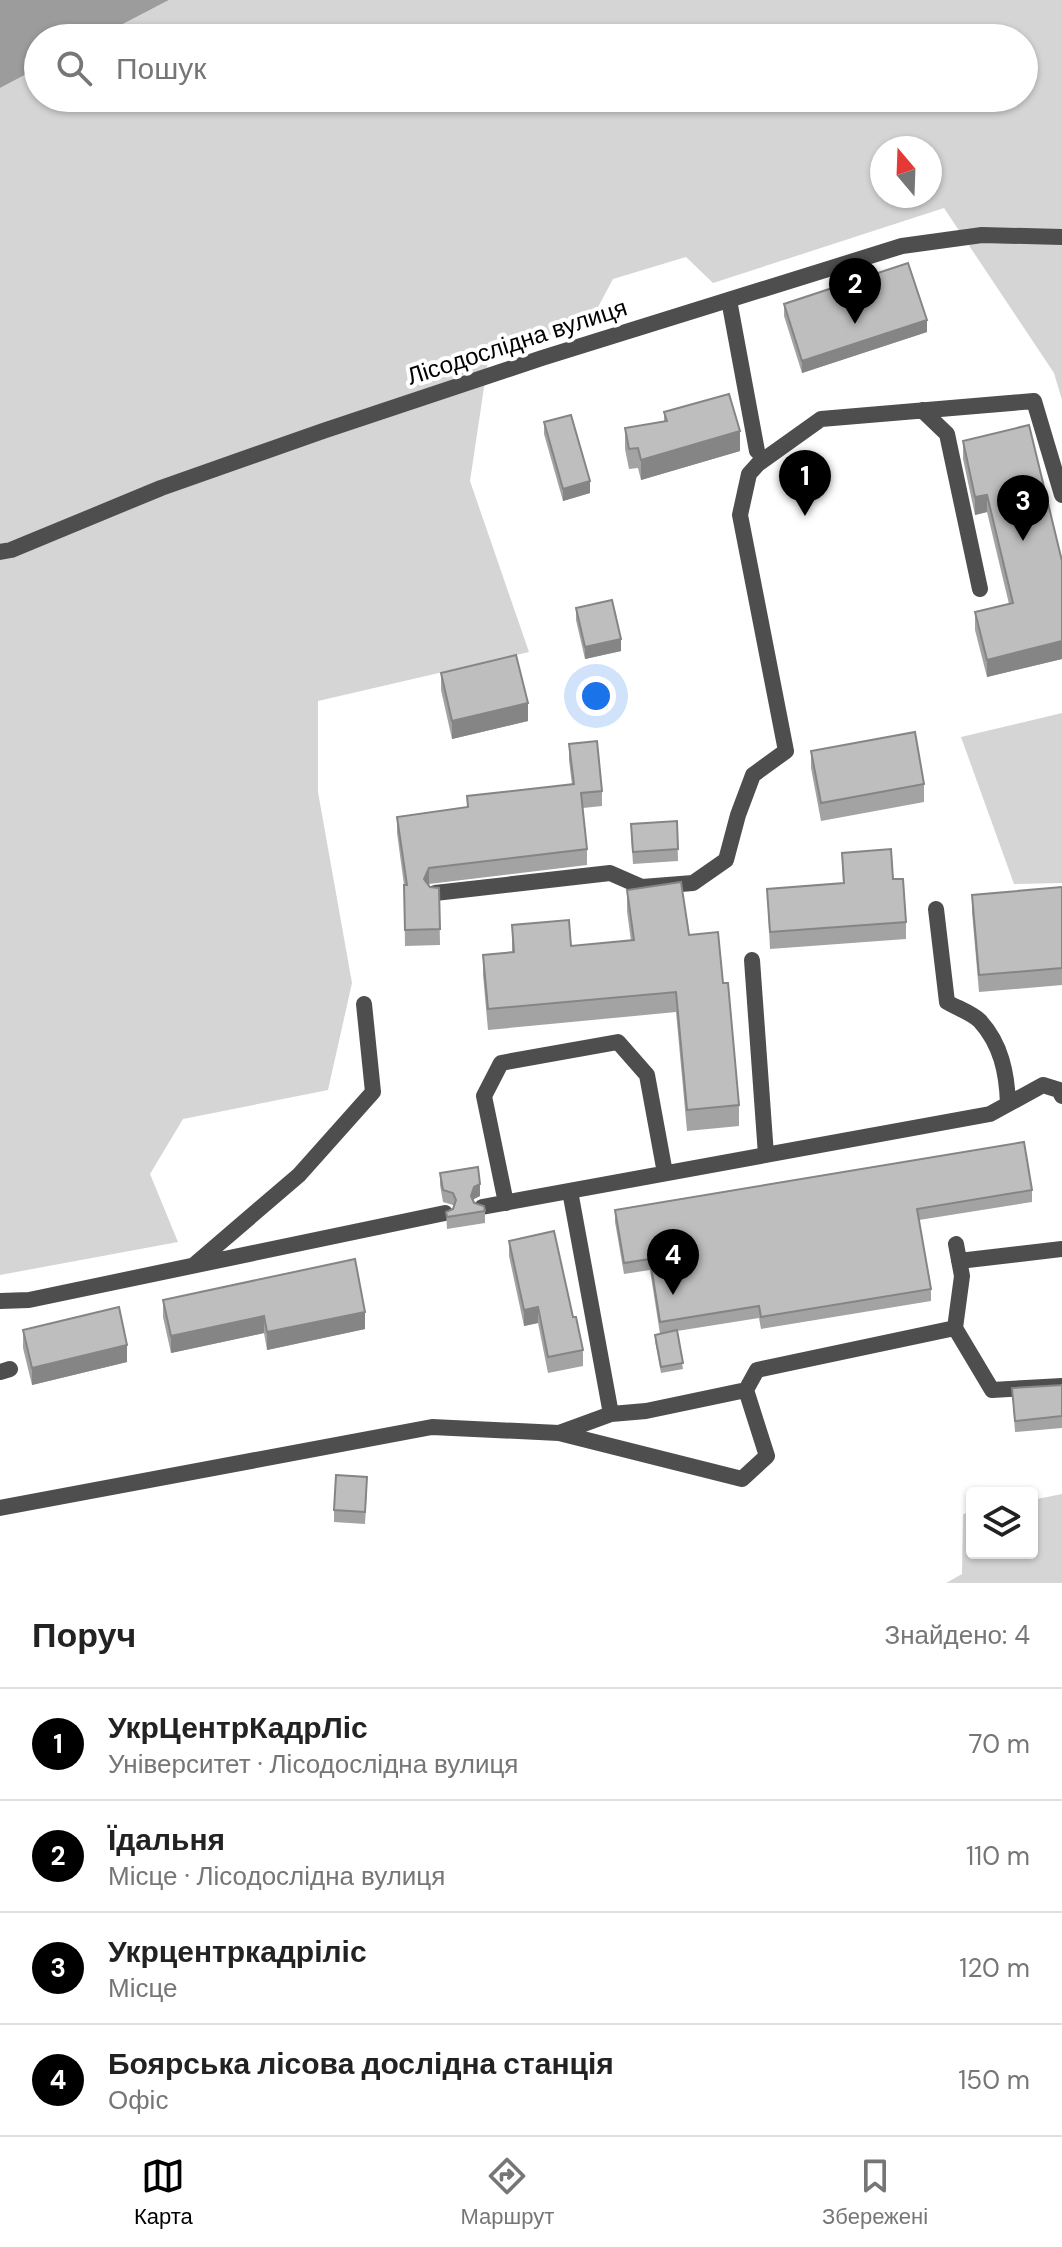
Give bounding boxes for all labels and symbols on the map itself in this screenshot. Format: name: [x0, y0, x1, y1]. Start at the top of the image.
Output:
north arrow: [870, 136, 942, 208]
pin: 2: [829, 258, 881, 324]
street label: Лісодослідна вулиця: [403, 291, 631, 392]
pin: 1: [779, 450, 831, 516]
pin: 3: [997, 475, 1049, 541]
your location: [576, 676, 616, 716]
pin: 4: [647, 1229, 699, 1295]

